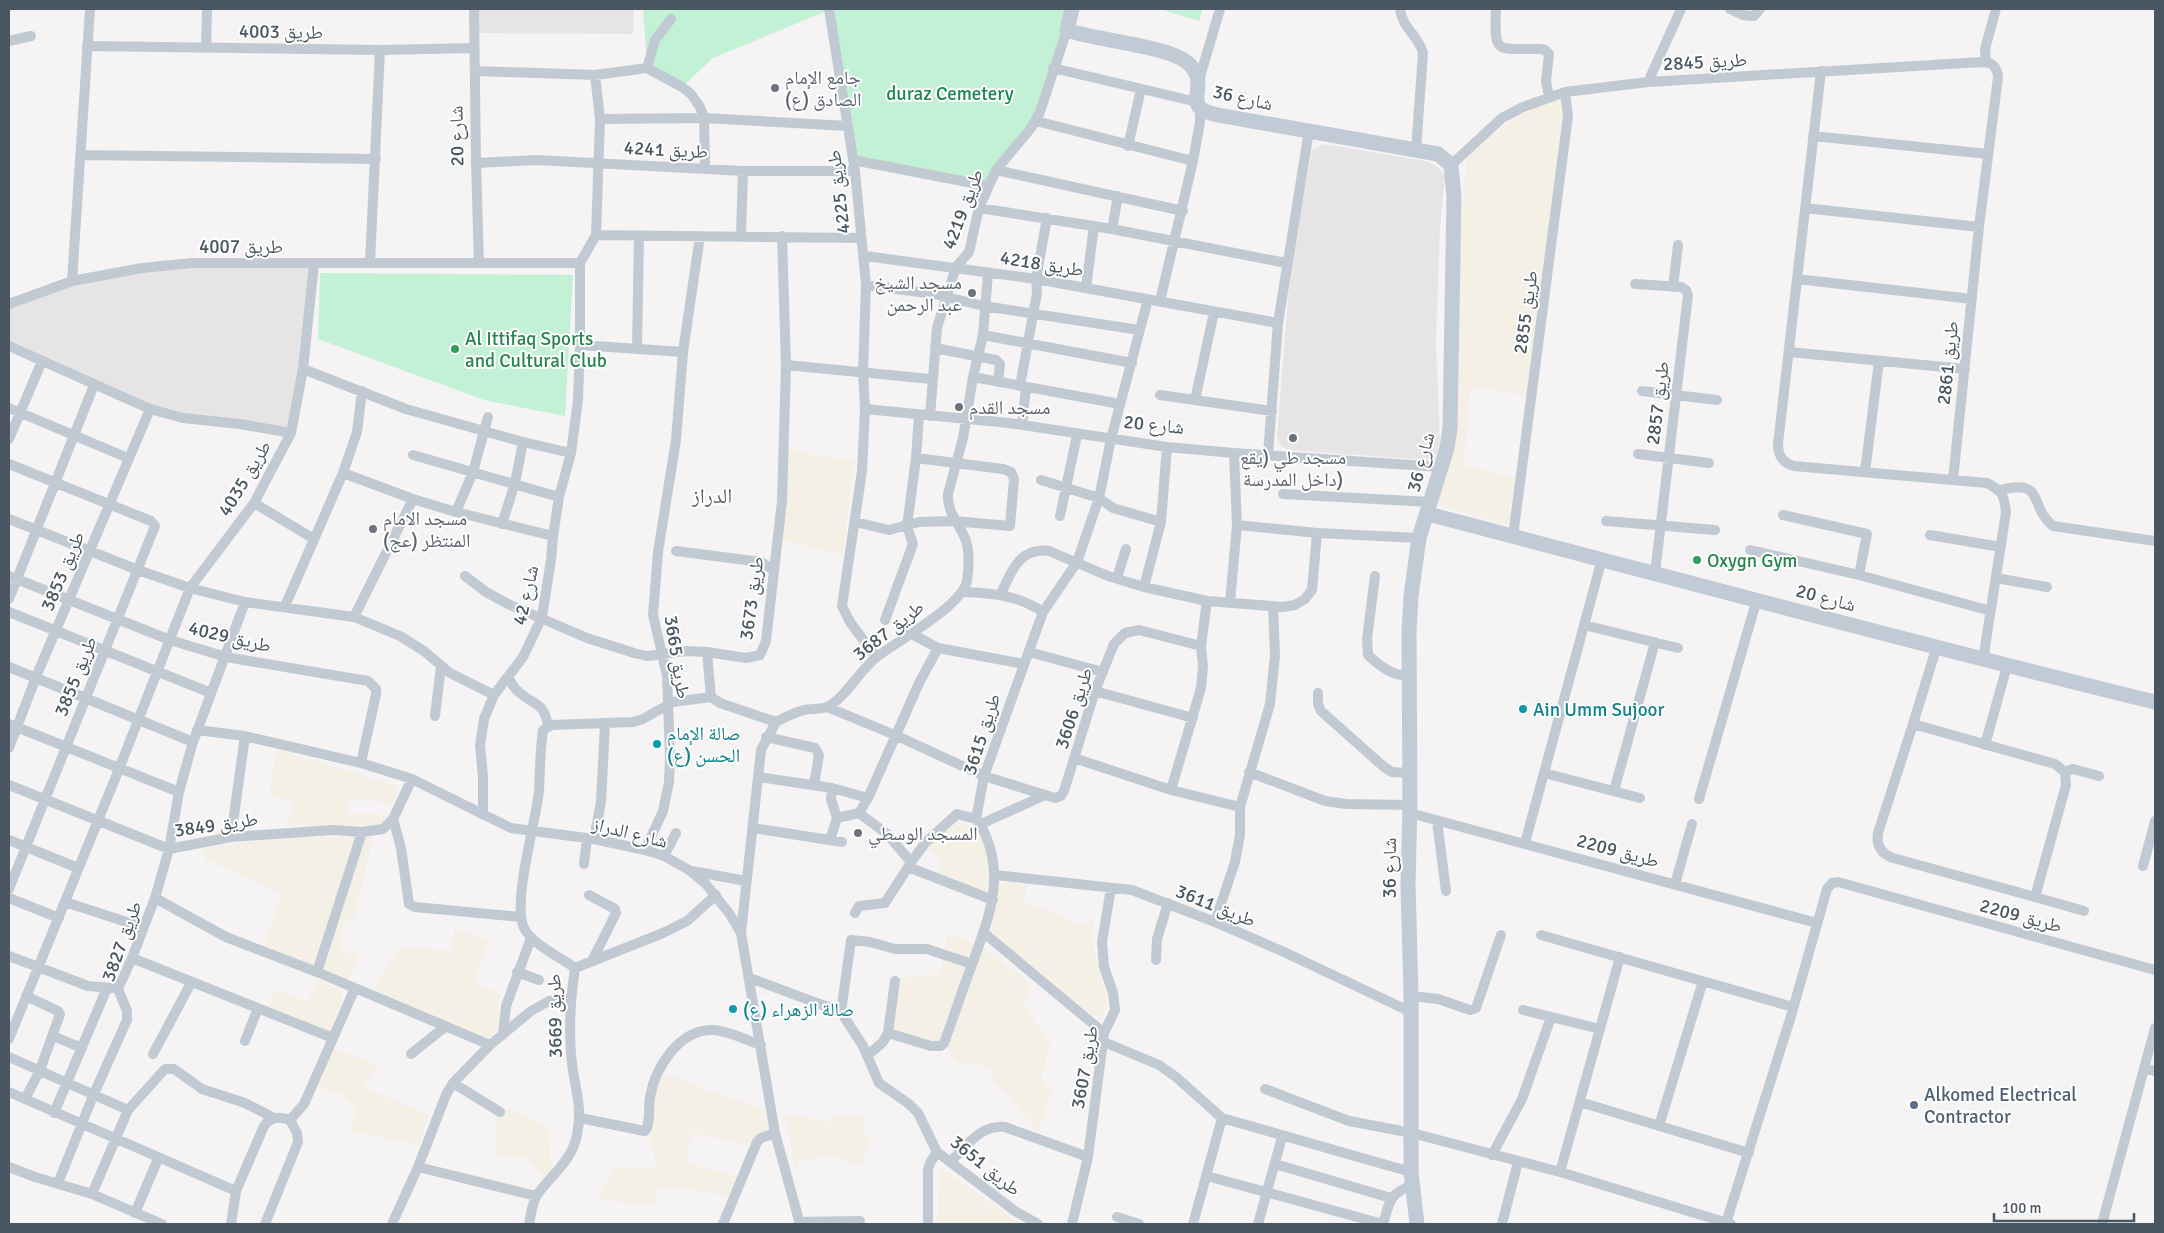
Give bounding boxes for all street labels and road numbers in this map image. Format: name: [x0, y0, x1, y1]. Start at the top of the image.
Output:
street label: طريق 4003: [239, 19, 323, 45]
street label: طريق 2845: [1662, 48, 1748, 76]
street label: شارع 36: [1210, 79, 1275, 117]
street label: شارع 20: [444, 105, 470, 167]
street label: طريق 4241: [623, 136, 709, 164]
street label: طريق 4225: [822, 149, 856, 235]
street label: طريق 4219: [937, 166, 989, 253]
street label: طريق 4007: [199, 235, 283, 259]
street label: طريق 4218: [998, 246, 1085, 282]
street label: طريق 2855: [1508, 269, 1544, 355]
street label: طريق 2861: [1932, 320, 1964, 406]
street label: طريق 2857: [1641, 360, 1675, 446]
street label: شارع 20: [1122, 410, 1185, 440]
street label: شارع 36: [1402, 430, 1440, 495]
street label: طريق 4035: [213, 436, 277, 521]
street label: طريق 3853: [35, 528, 90, 615]
street label: طريق 3673: [734, 555, 770, 641]
street label: شارع 42: [507, 563, 545, 628]
street label: شارع 20: [1793, 579, 1858, 617]
street label: طريق 3687: [848, 595, 929, 666]
street label: طريق 3665: [659, 614, 695, 701]
street label: طريق 4029: [186, 616, 273, 658]
street label: طريق 3855: [49, 633, 103, 720]
street label: طريق 3606: [1050, 665, 1098, 752]
street label: طريق 3615: [958, 691, 1006, 778]
street label: طريق 3849: [173, 807, 259, 843]
street label: شارع الدراز: [589, 812, 670, 854]
street label: طريق 2209: [1574, 828, 1661, 873]
street label: شارع 36: [1378, 838, 1402, 898]
street label: طريق 3611: [1172, 879, 1259, 933]
street label: طريق 2209: [1977, 893, 2064, 938]
street label: طريق 3827: [96, 898, 148, 985]
street label: طريق 3669: [542, 974, 568, 1058]
street label: طريق 3607: [1066, 1024, 1104, 1111]
street label: طريق 3651: [945, 1130, 1026, 1202]

